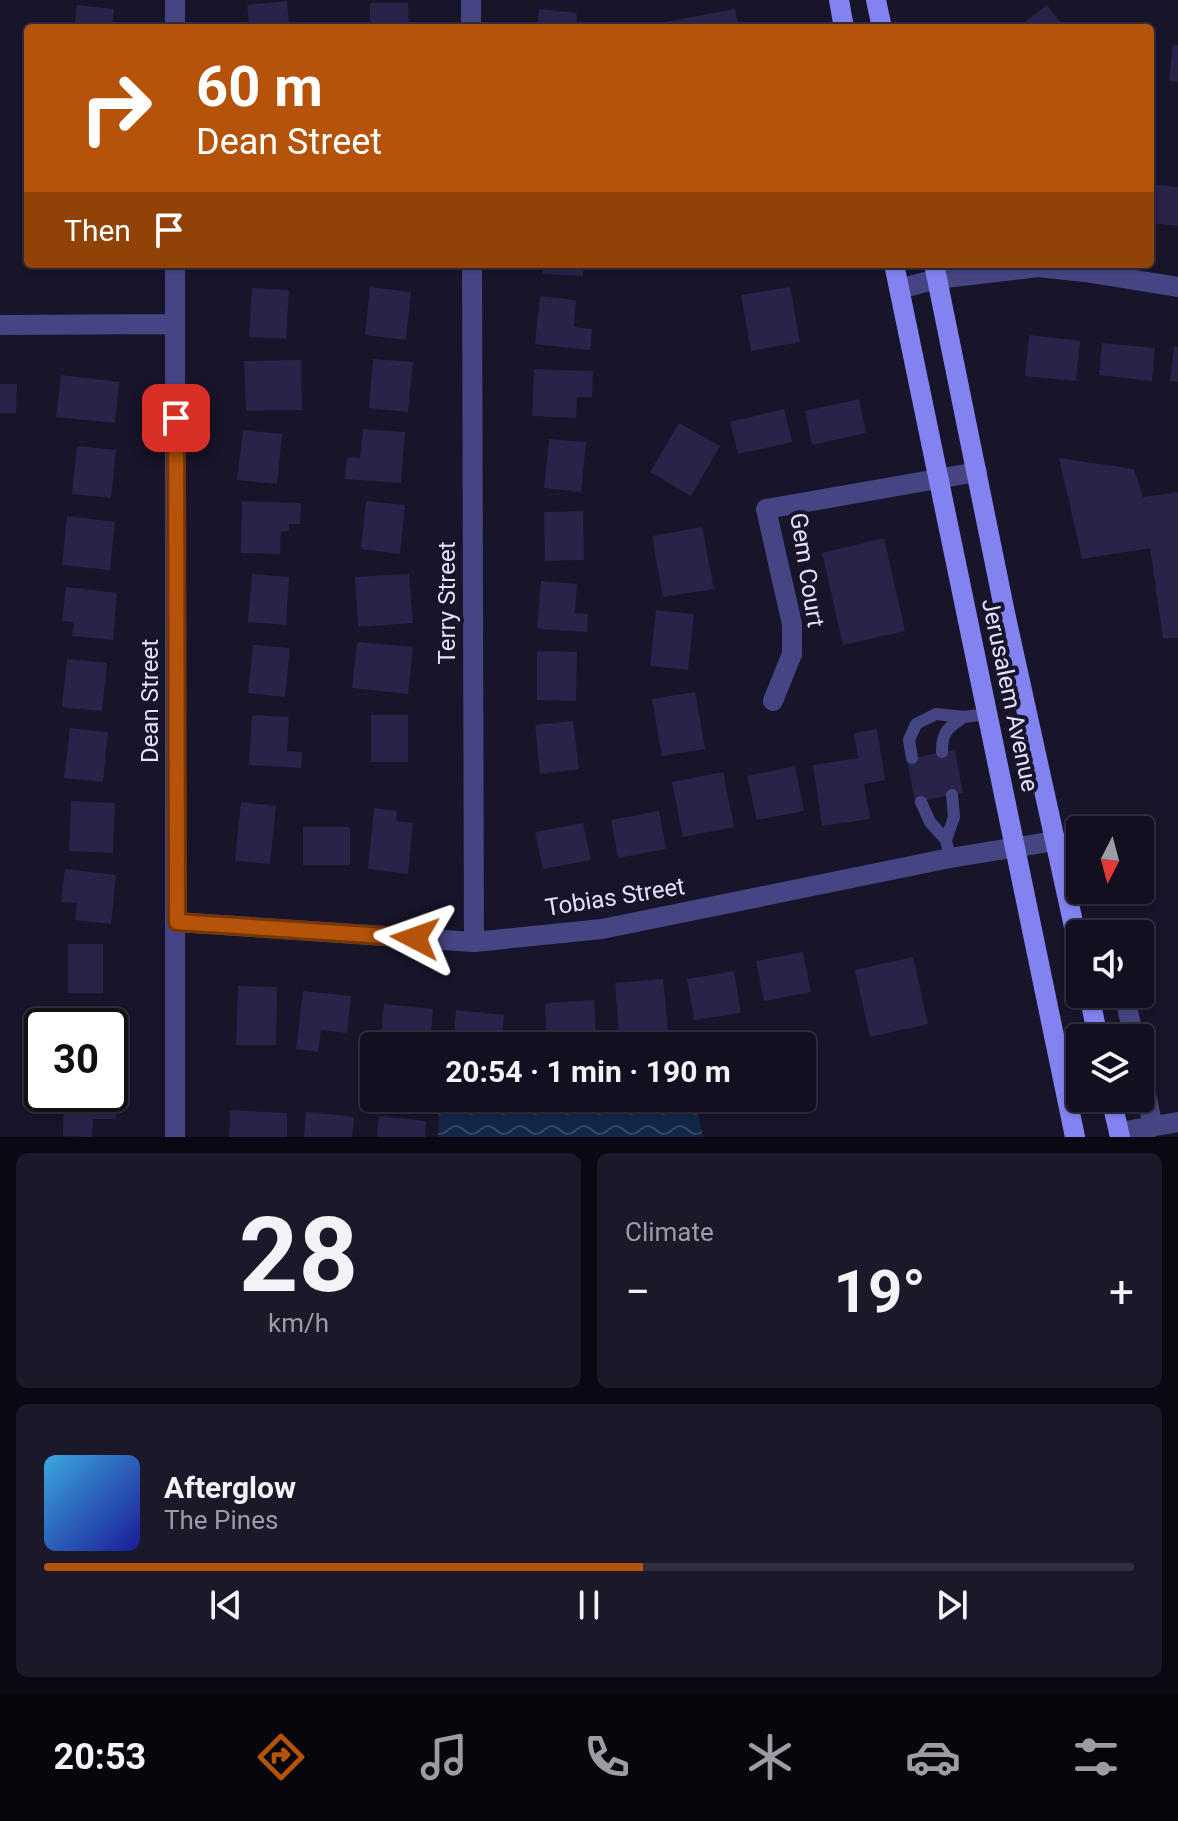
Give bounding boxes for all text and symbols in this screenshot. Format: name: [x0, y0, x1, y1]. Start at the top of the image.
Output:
text: 60 m: [196, 54, 323, 120]
icon: right: [64, 56, 168, 160]
text: Dean Street: [196, 121, 382, 163]
icon: arrive: [147, 208, 191, 252]
text: Then: [64, 213, 131, 248]
pin: [142, 384, 210, 452]
icon: arrive: [154, 396, 198, 440]
street label: Gem Court: [784, 511, 830, 629]
street label: Terry Street: [433, 541, 461, 665]
street label: Jerusalem Avenue: [976, 596, 1044, 794]
street label: Dean Street: [136, 639, 164, 763]
north arrow: [1066, 816, 1154, 904]
map controls: [1066, 816, 1154, 1112]
street label: Tobias Street: [543, 872, 687, 922]
position arrow: [373, 896, 457, 980]
button: sound: [1066, 920, 1154, 1008]
speed limit sign: 30: [24, 1008, 128, 1112]
button: layers: [1066, 1024, 1154, 1112]
text: 20:54 · 1 min · 190 m: [445, 1054, 731, 1089]
text: 28: [239, 1195, 358, 1316]
text: Climate: [625, 1217, 714, 1247]
text: 19°: [833, 1256, 926, 1327]
text: −: [625, 1266, 650, 1318]
text: +: [1109, 1266, 1134, 1318]
text: km/h: [268, 1308, 329, 1338]
text: Afterglow: [164, 1470, 296, 1505]
text: The Pines: [164, 1505, 278, 1535]
icon: previous: [204, 1583, 248, 1627]
icon: pause: [567, 1583, 611, 1627]
icon: next: [930, 1583, 974, 1627]
icon: directions: [253, 1729, 309, 1785]
icon: music: [416, 1729, 472, 1785]
icon: phone: [579, 1729, 635, 1785]
icon: climate: [742, 1729, 798, 1785]
icon: car: [905, 1729, 961, 1785]
icon: filters: [1068, 1729, 1124, 1785]
text: 20:53: [54, 1736, 146, 1778]

